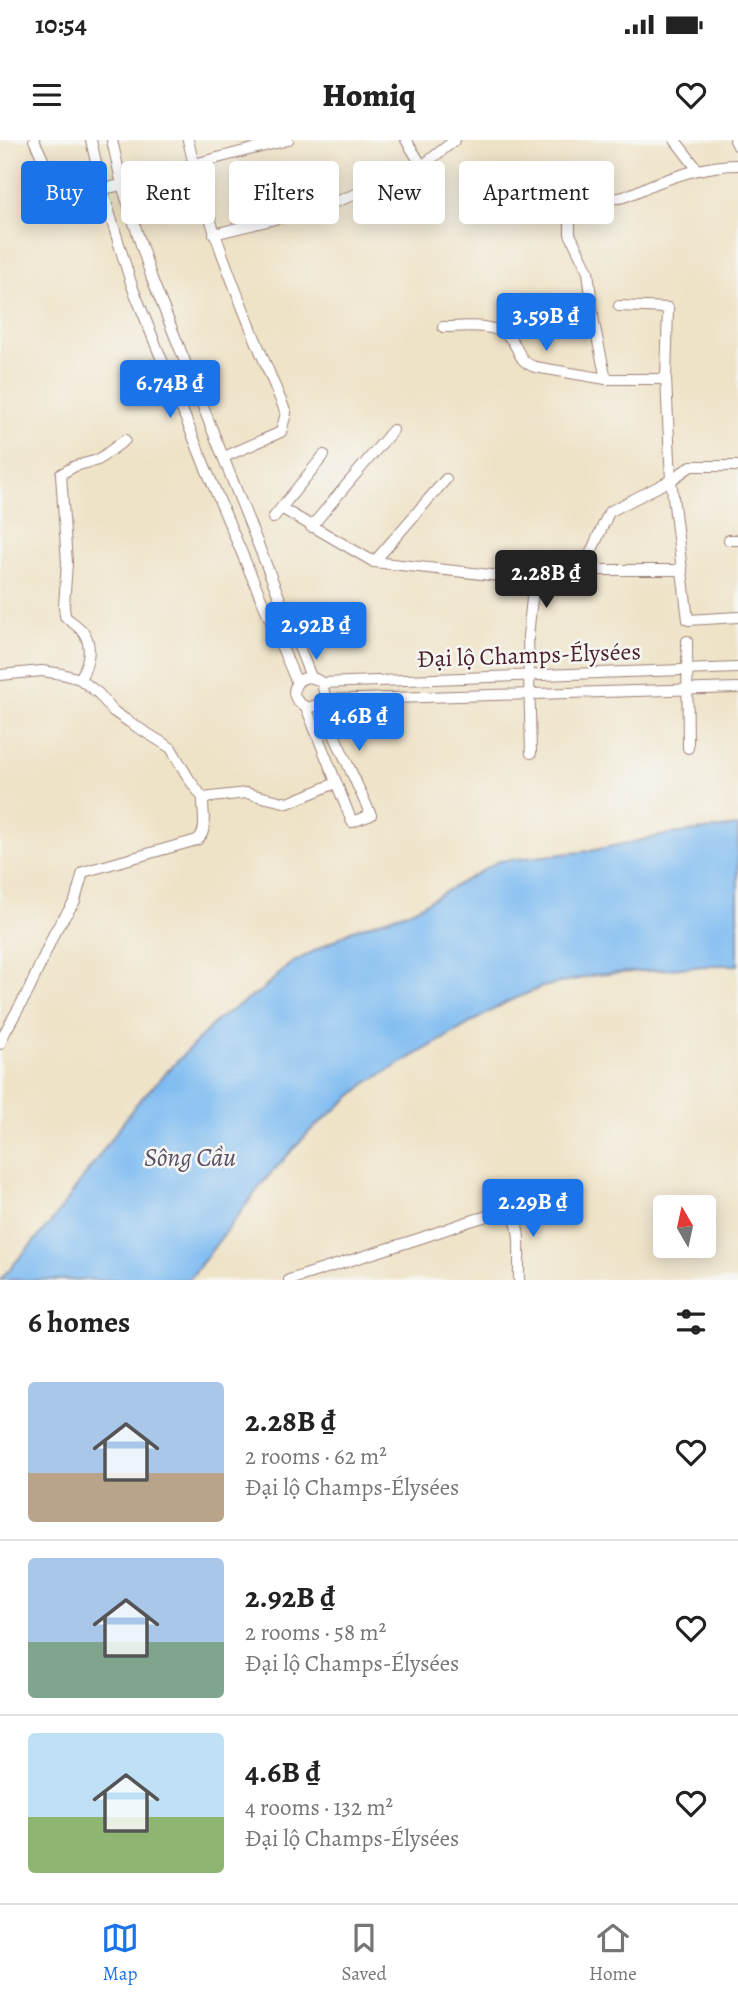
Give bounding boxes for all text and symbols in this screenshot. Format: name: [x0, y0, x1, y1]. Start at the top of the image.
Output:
text: 10:54: [35, 7, 87, 42]
text: Homiq: [322, 73, 416, 117]
icon: menu: [28, 76, 66, 114]
icon: heart: [672, 76, 710, 114]
chip: Buy: [21, 161, 107, 224]
chip: Rent: [121, 161, 215, 224]
chip: Filters: [229, 161, 339, 224]
chip: New: [353, 161, 445, 224]
chip: Apartment: [459, 161, 614, 224]
pin: 3.59B ₫: [481, 294, 611, 353]
text: 3.59B ₫: [513, 300, 579, 331]
pin: 6.74B ₫: [105, 360, 235, 420]
text: 6.74B ₫: [136, 367, 204, 398]
pin: 2.28B ₫: [481, 550, 611, 610]
text: 2.28B ₫: [511, 557, 581, 588]
pin: 2.92B ₫: [251, 602, 381, 662]
text: 2.92B ₫: [281, 609, 351, 640]
street label: Đại lộ Champs-Élysées: [417, 635, 641, 675]
pin: 4.6B ₫: [302, 694, 416, 753]
text: 4.6B ₫: [330, 700, 388, 731]
water label: Sông Cầu: [144, 1140, 236, 1175]
pin: 2.29B ₫: [468, 1180, 598, 1239]
text: 2.29B ₫: [498, 1186, 568, 1217]
north arrow: [653, 1195, 716, 1258]
map controls: [653, 1195, 716, 1258]
text: 6 homes: [28, 1302, 130, 1342]
icon: filters: [672, 1303, 710, 1341]
text: 2.28B ₫: [245, 1401, 336, 1441]
icon: home: [84, 1410, 168, 1494]
icon: heart: [672, 1433, 710, 1471]
text: 2 rooms · 62 m²: [245, 1441, 387, 1472]
text: Đại lộ Champs-Élysées: [245, 1472, 459, 1503]
text: 2.92B ₫: [245, 1577, 335, 1617]
icon: home: [84, 1586, 168, 1670]
icon: heart: [672, 1609, 710, 1647]
text: 2 rooms · 58 m²: [245, 1617, 386, 1648]
text: Đại lộ Champs-Élysées: [245, 1648, 459, 1679]
text: 4.6B ₫: [245, 1752, 321, 1792]
icon: home: [84, 1761, 168, 1845]
icon: heart: [672, 1784, 710, 1822]
text: 4 rooms · 132 m²: [245, 1792, 393, 1823]
text: Đại lộ Champs-Élysées: [245, 1823, 459, 1854]
tab: Map: [101, 1919, 139, 1987]
tab: Saved: [342, 1919, 387, 1987]
tab: Home: [589, 1919, 637, 1987]

